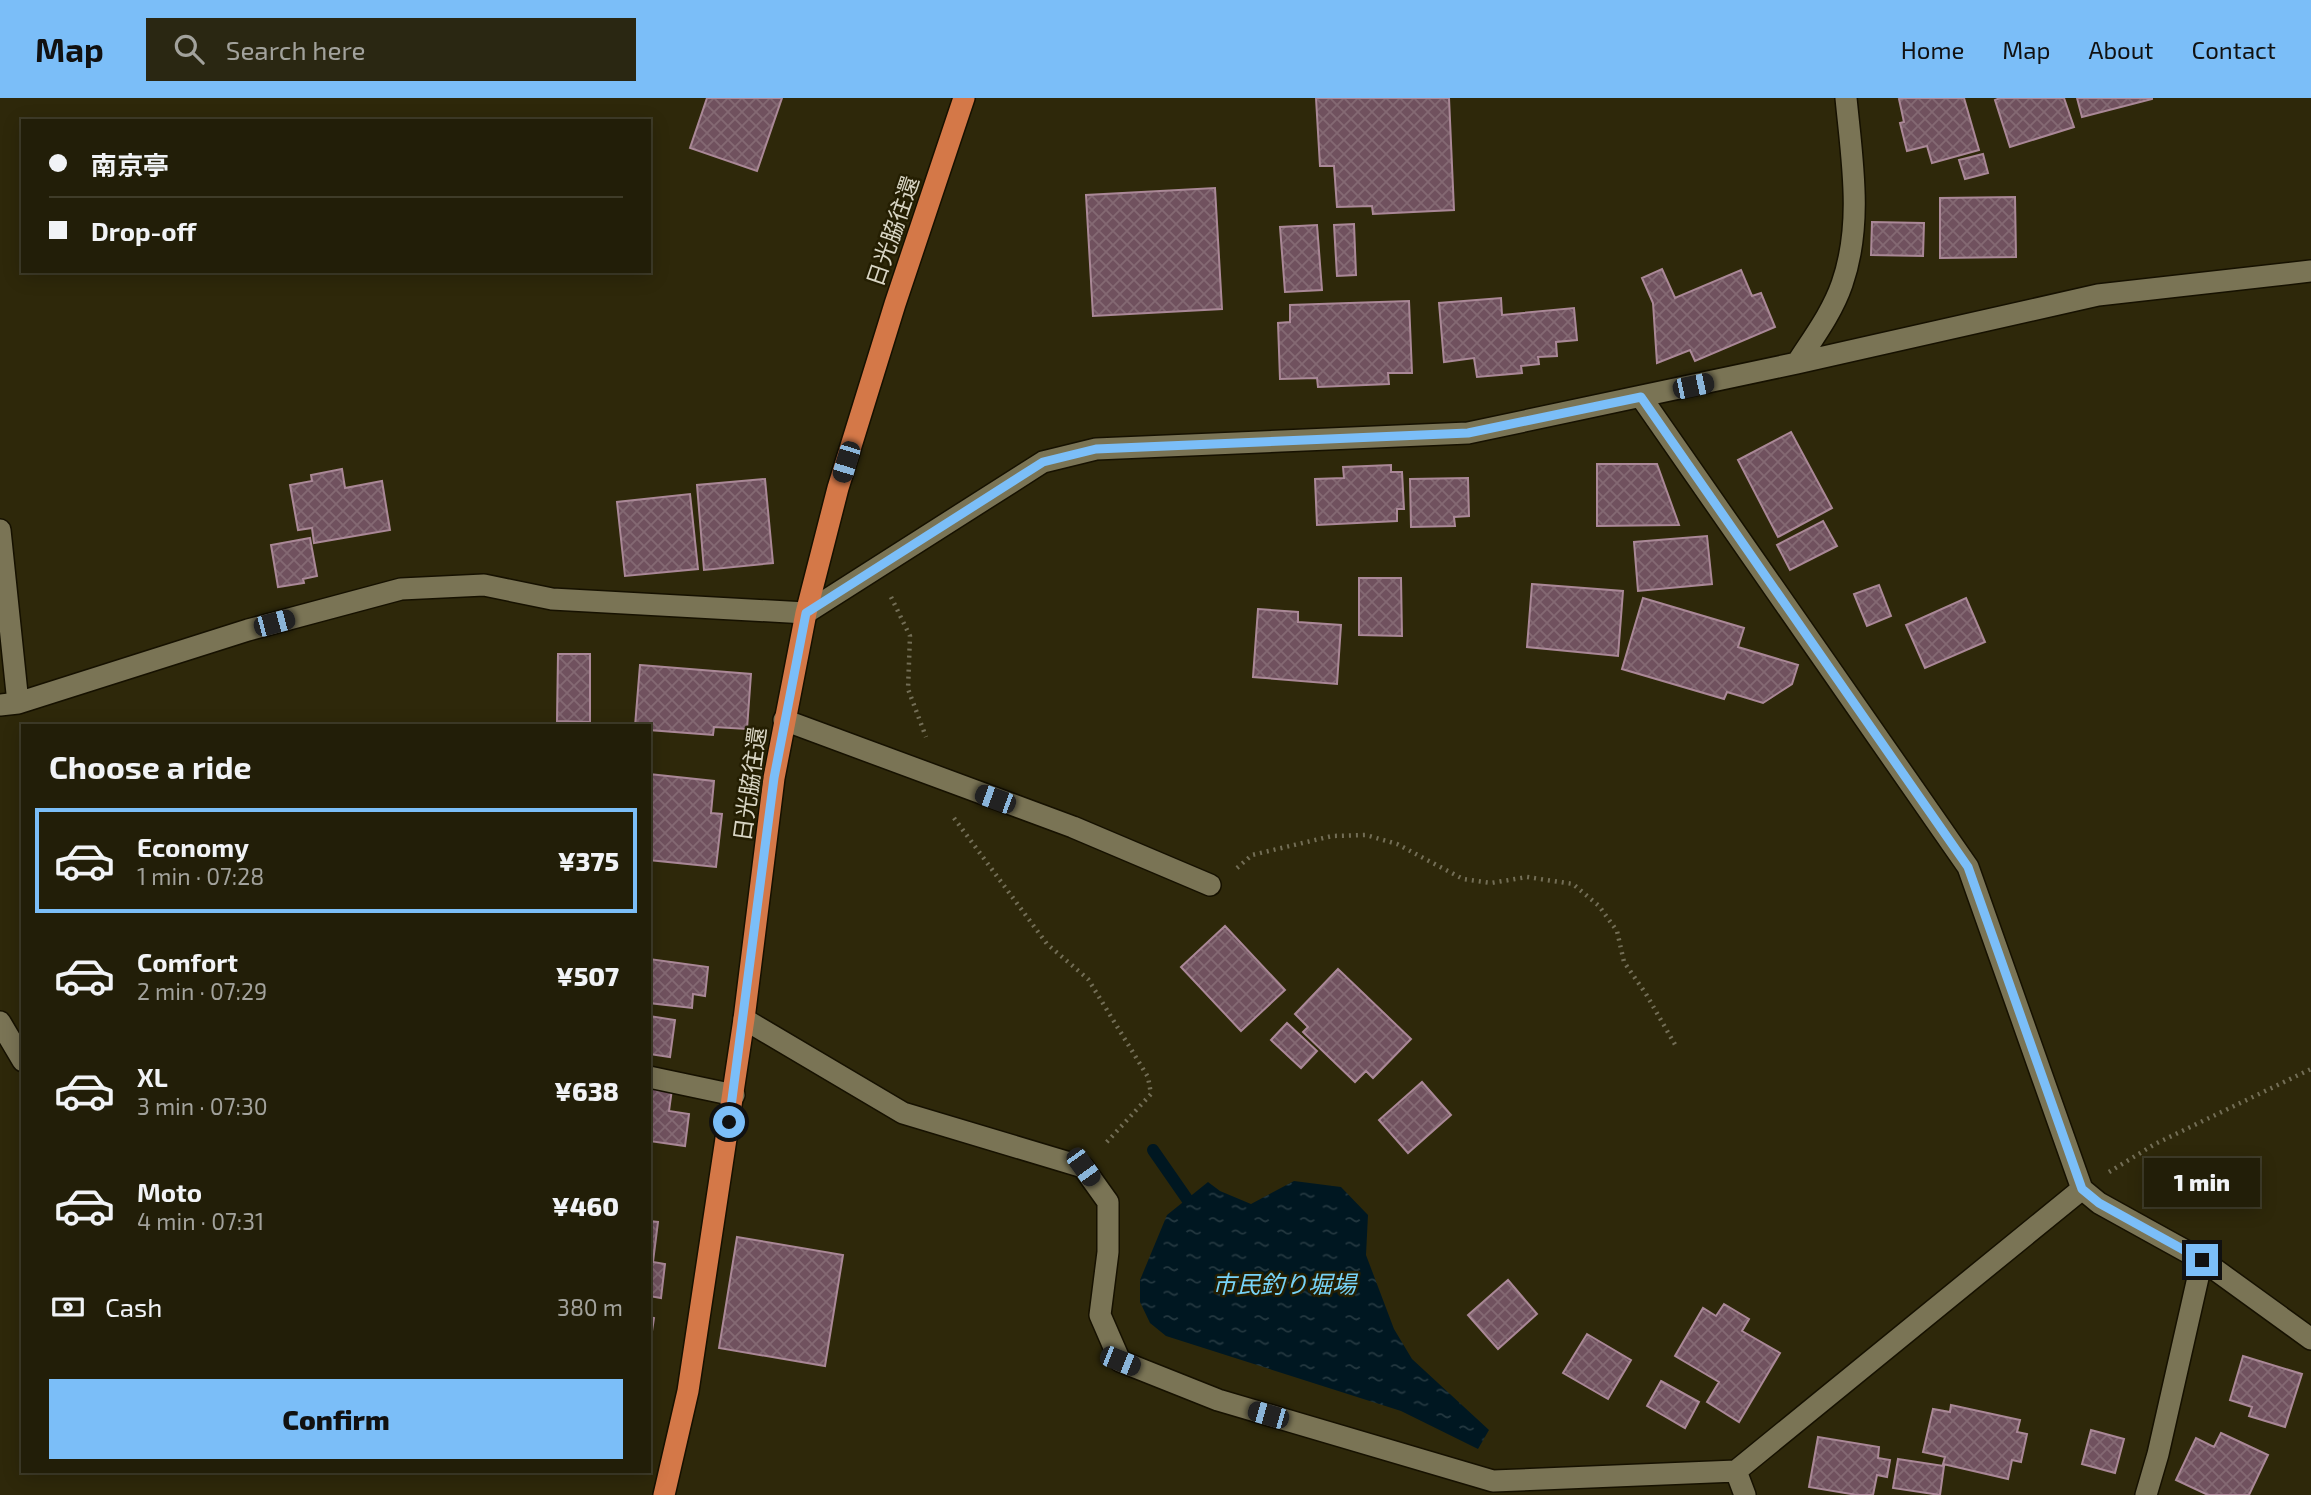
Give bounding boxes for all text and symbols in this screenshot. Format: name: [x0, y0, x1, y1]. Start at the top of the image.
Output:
search box: [146, 18, 636, 81]
text: Map: [35, 29, 104, 69]
icon: search: [170, 30, 208, 68]
text: Search here: [226, 34, 365, 65]
text: Home: [1901, 35, 1964, 64]
text: Map: [2002, 35, 2050, 64]
text: About: [2088, 35, 2154, 64]
text: Contact: [2192, 35, 2276, 64]
text: 南京亭: [91, 149, 169, 180]
street label: 日光脇往還: [860, 172, 924, 290]
text: Drop-off: [91, 215, 196, 246]
car: [1671, 371, 1716, 401]
car: [830, 439, 863, 485]
car: [251, 607, 298, 639]
street label: 日光脇往還: [727, 725, 771, 843]
text: Choose a ride: [49, 747, 252, 785]
car: [972, 782, 1019, 816]
icon: car: [53, 829, 116, 892]
text: Economy: [137, 831, 249, 862]
text: ¥375: [558, 845, 619, 876]
text: 1 min · 07:28: [137, 862, 264, 890]
icon: car: [53, 944, 116, 1007]
text: Comfort: [137, 946, 238, 977]
text: ¥507: [556, 960, 619, 991]
text: 2 min · 07:29: [137, 977, 267, 1005]
icon: car: [53, 1059, 116, 1122]
text: XL: [137, 1061, 168, 1092]
text: ¥638: [554, 1075, 619, 1106]
text: 3 min · 07:30: [137, 1092, 268, 1120]
route start: [713, 1106, 745, 1138]
car: [1063, 1144, 1104, 1190]
callout: 1 min: [2144, 1158, 2260, 1208]
text: 1 min: [2174, 1168, 2230, 1196]
icon: car: [53, 1174, 116, 1237]
text: Moto: [137, 1176, 202, 1207]
text: ¥460: [552, 1190, 619, 1221]
text: 4 min · 07:31: [137, 1207, 264, 1235]
route end: [2186, 1244, 2218, 1276]
water label: 市民釣り堀場: [1212, 1269, 1359, 1298]
icon: cash: [49, 1288, 87, 1326]
text: Cash: [105, 1291, 162, 1322]
text: 380 m: [557, 1293, 623, 1321]
car: [1097, 1343, 1144, 1379]
button: Confirm: [49, 1379, 623, 1459]
car: [1245, 1399, 1292, 1431]

